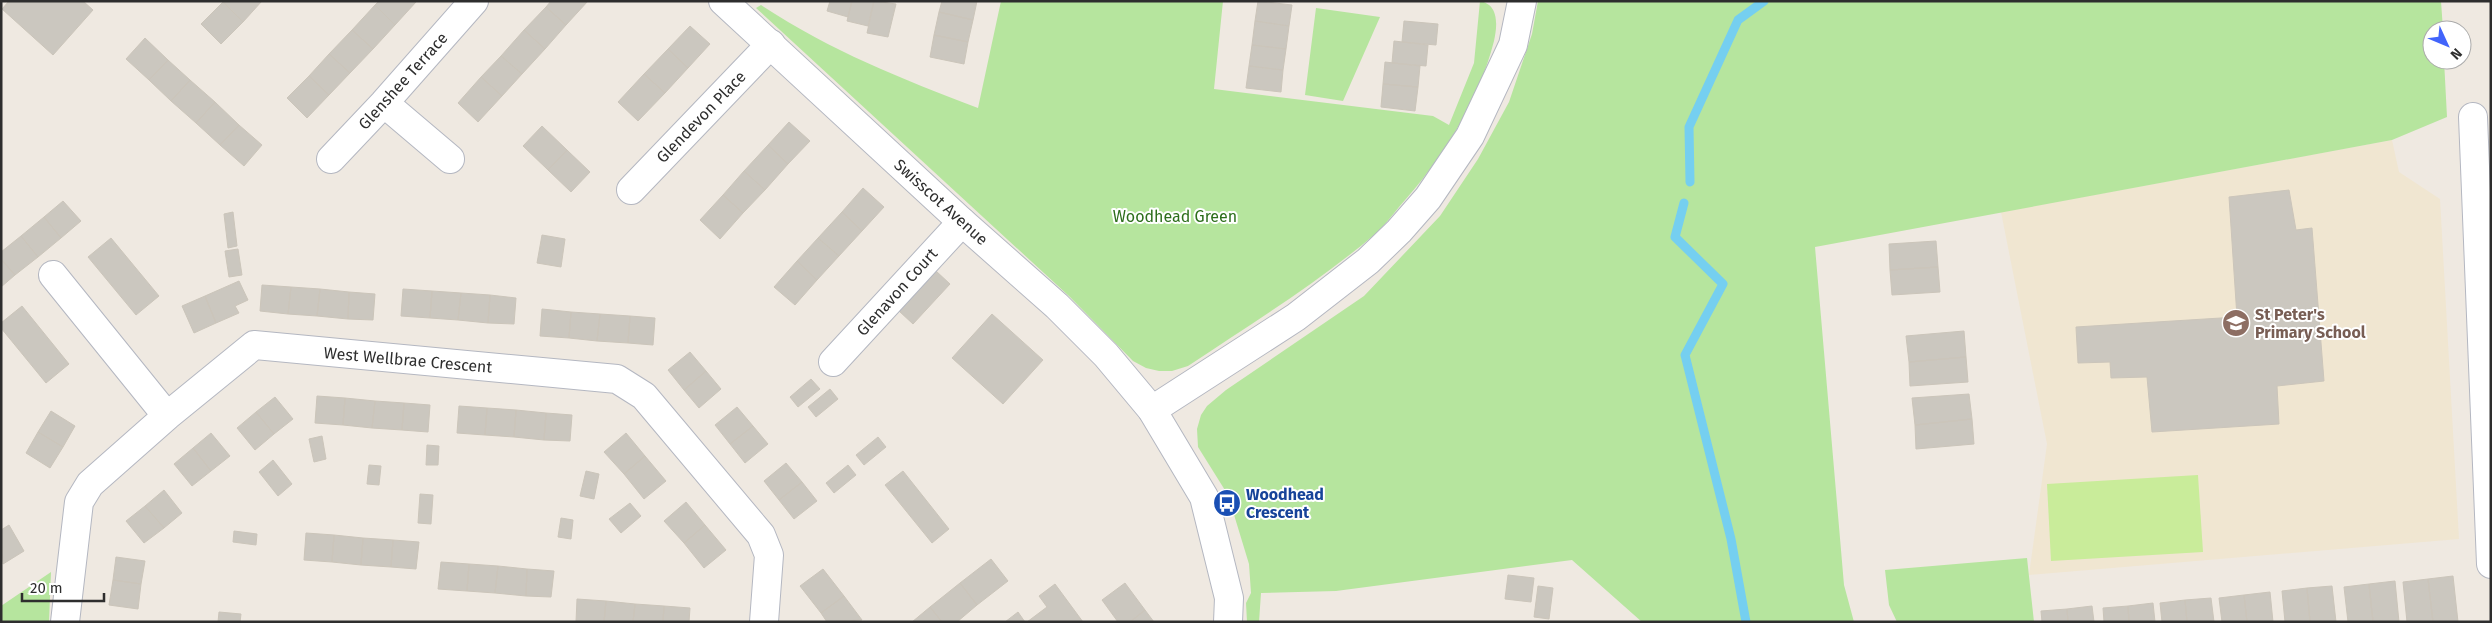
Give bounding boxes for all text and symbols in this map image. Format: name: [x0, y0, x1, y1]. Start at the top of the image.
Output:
north arrow: [2422, 20, 2472, 70]
street label: Glenshee Terrace: [354, 29, 452, 133]
text: N: [2447, 44, 2465, 63]
street label: Glendevon Place: [652, 67, 750, 167]
street label: Swisscot Avenue: [890, 155, 992, 249]
park label: Woodhead Green: [1113, 207, 1237, 226]
street label: Glenavon Court: [853, 244, 941, 340]
place label: St Peter's Primary School: [2255, 305, 2366, 342]
school or university icon: St Peter's Primary School: [2221, 308, 2251, 338]
street label: West Wellbrae Crescent: [323, 343, 493, 377]
place label: Woodhead Crescent: [1246, 485, 1324, 522]
bus stop icon: Woodhead Crescent: [1212, 488, 1242, 518]
scale bar: [22, 570, 105, 602]
text: 20 m: [30, 579, 63, 597]

